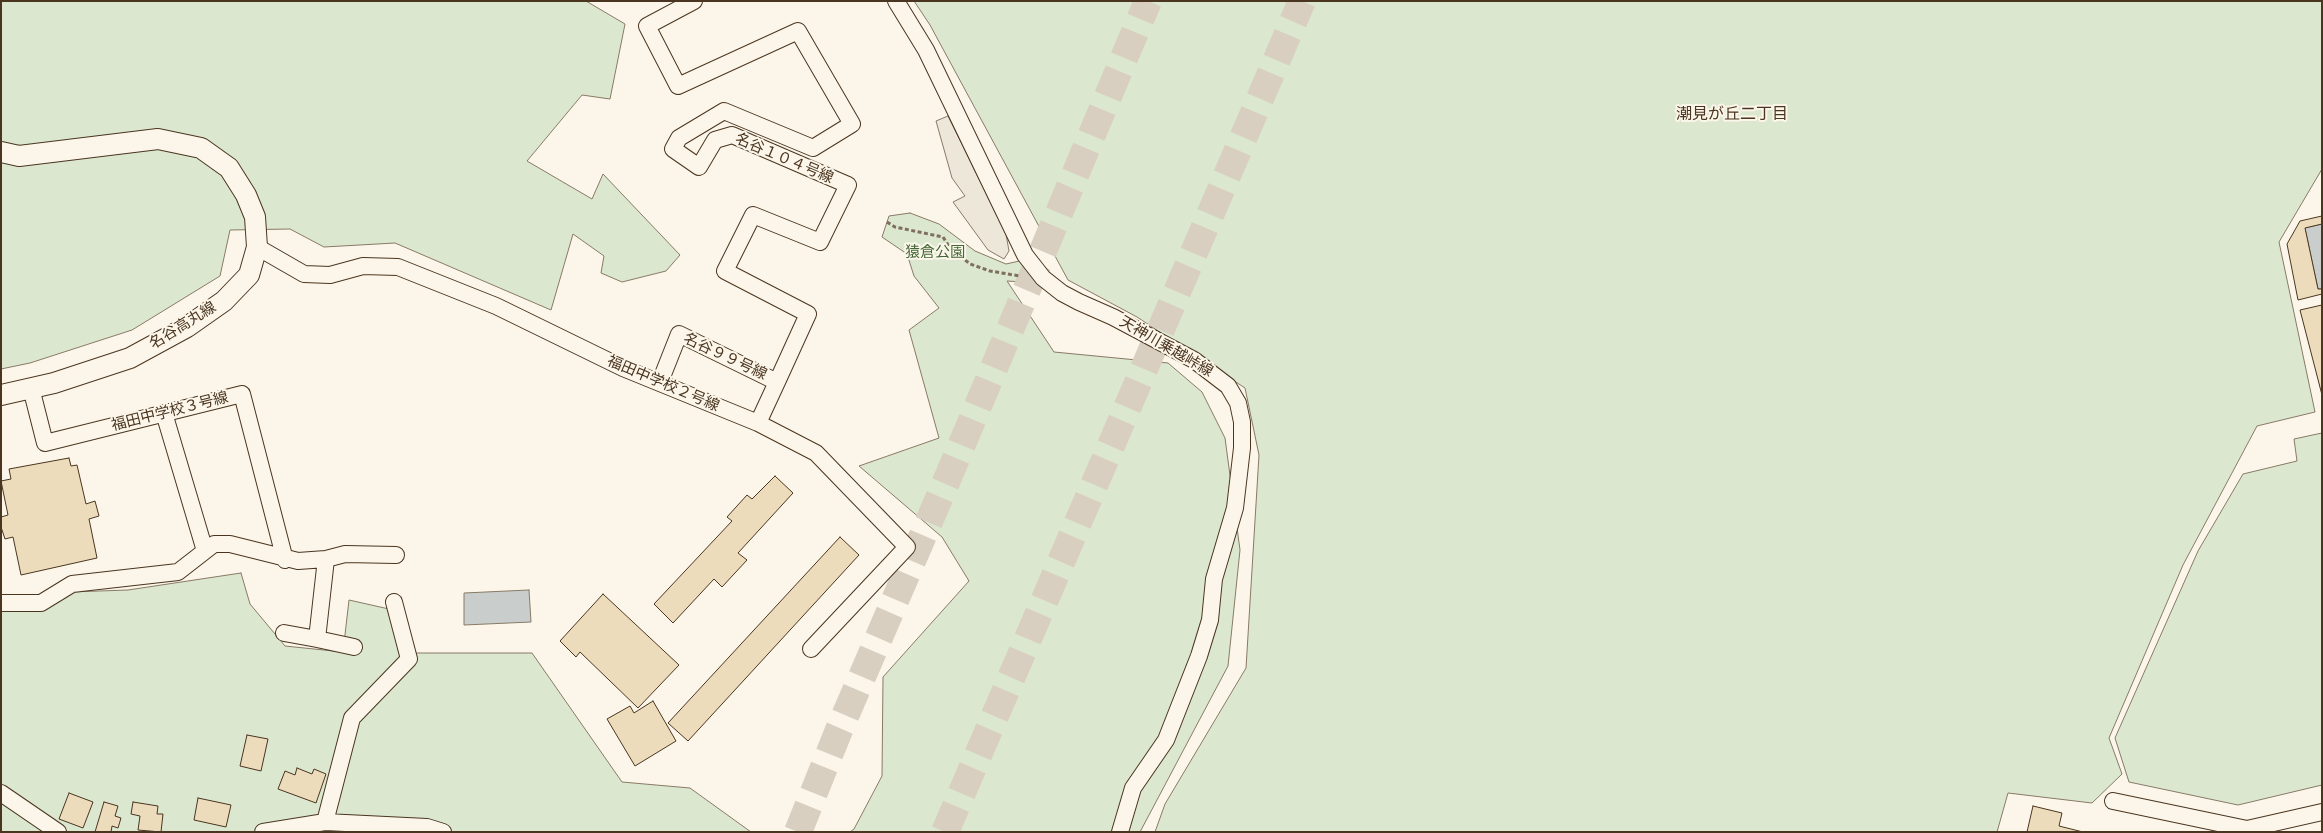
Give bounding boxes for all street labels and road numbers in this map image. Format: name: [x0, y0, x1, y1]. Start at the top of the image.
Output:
street label: 名谷１０４号線: [732, 130, 836, 188]
street label: 名谷高丸線: [146, 298, 220, 354]
street label: 天神川乗越峠線: [1116, 313, 1216, 381]
street label: 名谷９９号線: [680, 330, 770, 384]
street label: 福田中学校２号線: [604, 352, 722, 416]
street label: 福田中学校３号線: [110, 389, 230, 435]

